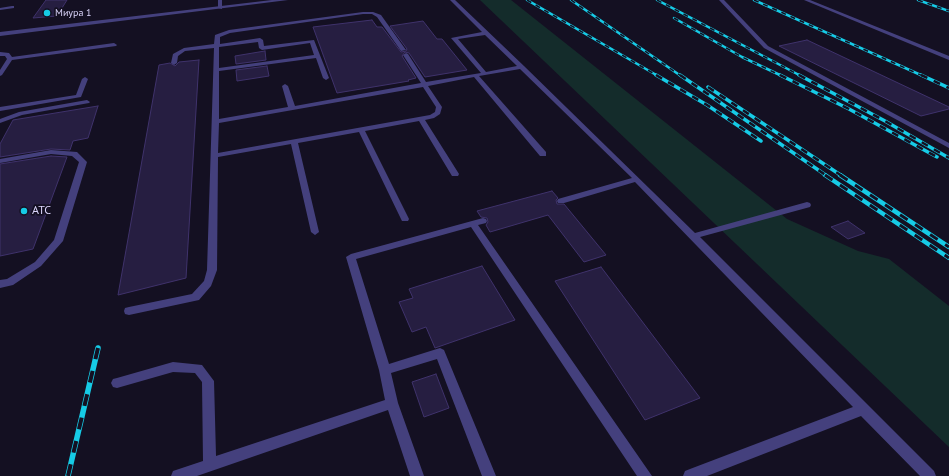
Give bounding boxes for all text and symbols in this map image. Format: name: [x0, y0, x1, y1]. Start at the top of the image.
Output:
place label: Миура 1: [55, 7, 92, 19]
marker: Миура 1: [42, 8, 52, 18]
place label: АТС: [32, 204, 51, 218]
marker: АТС: [19, 206, 29, 216]

